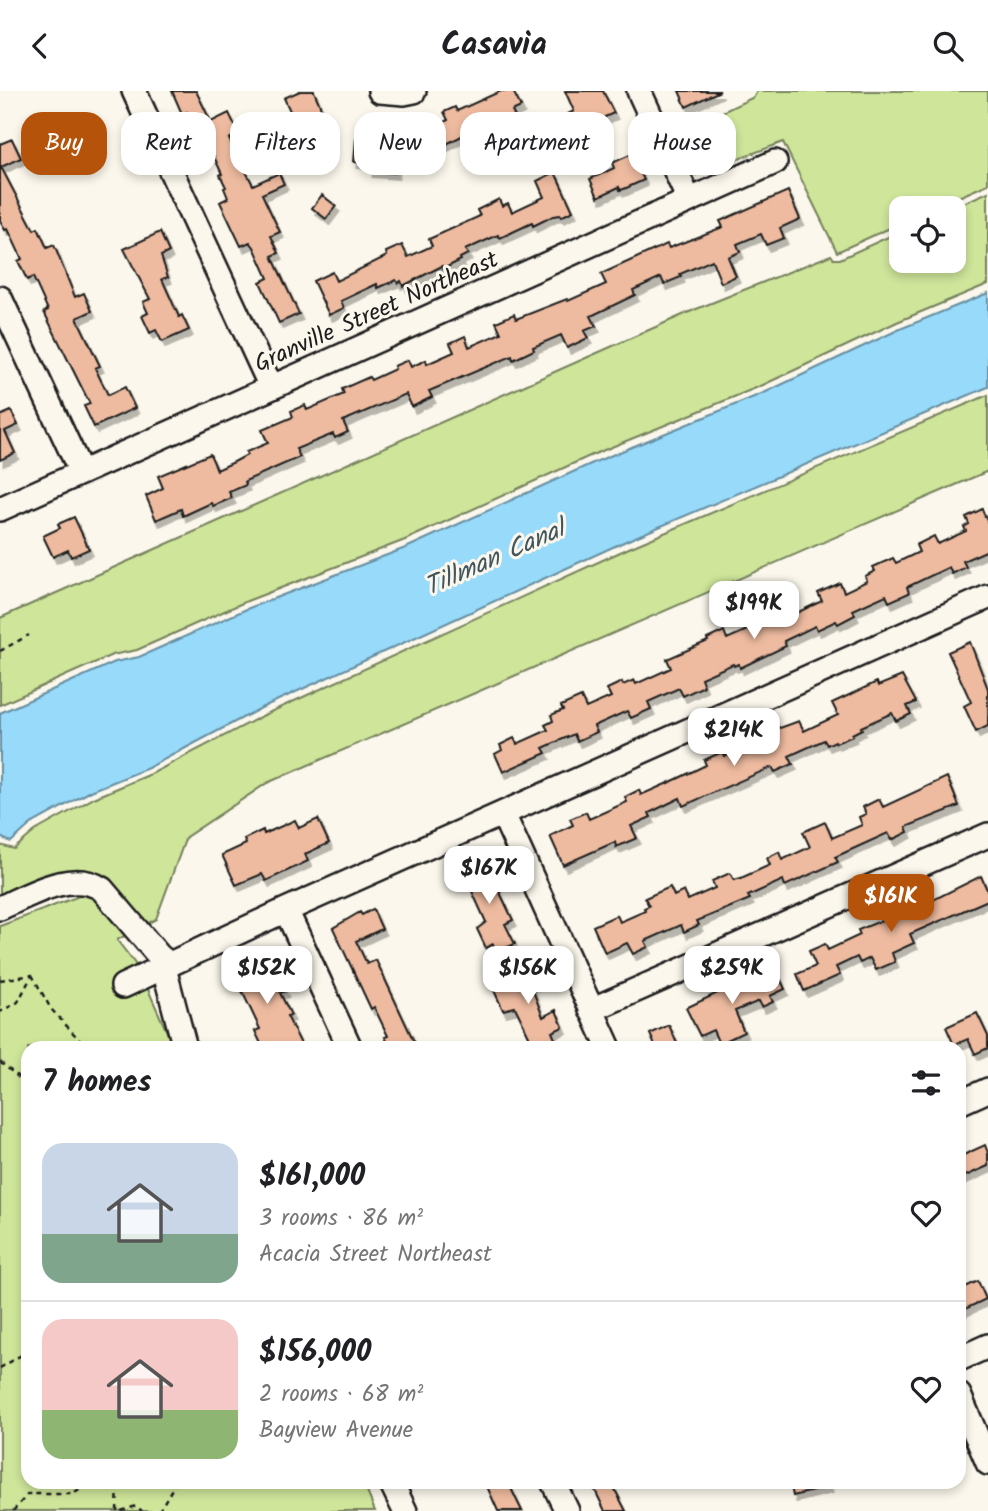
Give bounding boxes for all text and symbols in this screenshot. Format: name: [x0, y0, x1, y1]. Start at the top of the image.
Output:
text: Casavia: [441, 20, 547, 71]
icon: back: [21, 27, 59, 65]
icon: search: [929, 27, 967, 65]
chip: Buy: [21, 112, 107, 175]
chip: Rent: [121, 112, 216, 175]
chip: Filters: [230, 112, 340, 175]
chip: New: [354, 112, 446, 175]
chip: Apartment: [460, 112, 614, 175]
chip: House: [628, 112, 736, 175]
map controls: [889, 196, 966, 273]
button: locate: [889, 196, 966, 273]
street label: Granville Street Northeast: [248, 241, 506, 384]
water label: Tillman Canal: [418, 507, 576, 609]
pin: $199K: [705, 581, 803, 641]
text: $199K: [725, 586, 783, 622]
pin: $214K: [685, 709, 783, 768]
text: $214K: [704, 713, 764, 749]
pin: $167K: [440, 847, 538, 906]
text: $167K: [460, 851, 518, 887]
pin: $161K: [842, 875, 940, 934]
text: $161K: [864, 879, 918, 915]
pin: $152K: [218, 947, 316, 1006]
pin: $156K: [479, 947, 577, 1006]
pin: $259K: [683, 947, 781, 1006]
text: $152K: [237, 951, 297, 987]
text: $156K: [499, 951, 557, 987]
text: $259K: [700, 951, 764, 987]
text: 7 homes: [42, 1059, 152, 1107]
icon: filters: [907, 1064, 945, 1102]
text: $161,000: [259, 1153, 365, 1201]
icon: home: [98, 1171, 182, 1255]
icon: heart: [907, 1194, 945, 1232]
text: 3 rooms · 86 m²: [259, 1201, 423, 1237]
text: Acacia Street Northeast: [259, 1237, 492, 1273]
text: $156,000: [259, 1329, 371, 1377]
icon: home: [98, 1347, 182, 1431]
icon: heart: [907, 1370, 945, 1408]
text: 2 rooms · 68 m²: [259, 1377, 423, 1413]
text: Bayview Avenue: [259, 1413, 413, 1449]

